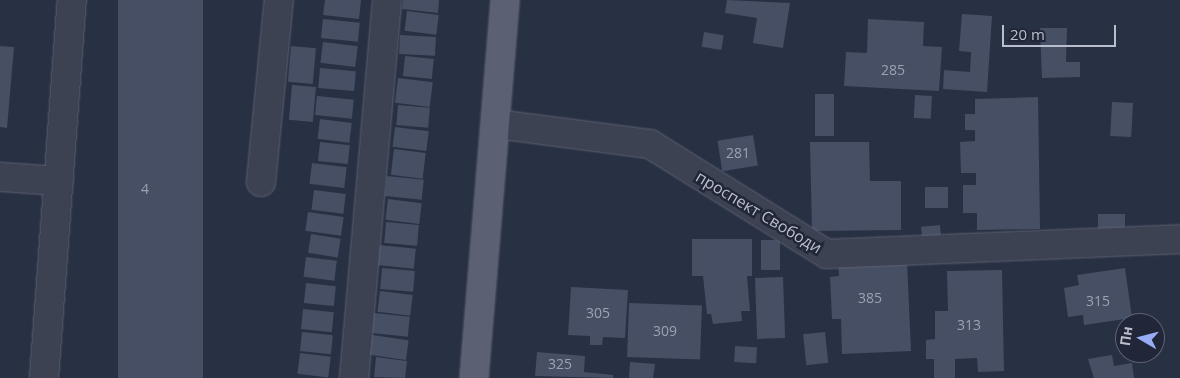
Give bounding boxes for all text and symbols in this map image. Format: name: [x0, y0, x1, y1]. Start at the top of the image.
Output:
scale bar: [1005, 15, 1119, 47]
text: 20 m: [1010, 24, 1045, 44]
house number: 285: [881, 62, 905, 78]
house number: 281: [726, 145, 750, 161]
street label: проспект Свободи: [693, 167, 825, 257]
house number: 4: [141, 181, 149, 197]
house number: 385: [858, 290, 882, 306]
house number: 315: [1086, 293, 1110, 309]
house number: 305: [586, 305, 610, 321]
north arrow: [1115, 313, 1165, 363]
house number: 313: [957, 317, 981, 333]
house number: 309: [653, 323, 677, 339]
text: Пн: [1115, 325, 1136, 347]
house number: 325: [548, 356, 572, 372]

